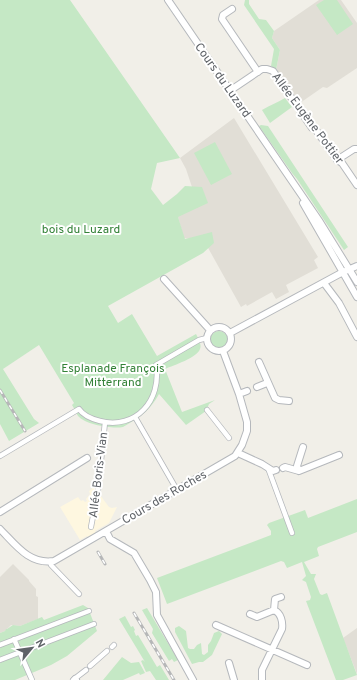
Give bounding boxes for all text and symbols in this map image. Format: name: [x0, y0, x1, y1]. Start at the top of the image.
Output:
street label: Cours du Luzard: [190, 40, 254, 121]
street label: Allée Eugène Pottier: [268, 70, 347, 168]
park label: bois du Luzard: [42, 222, 120, 238]
park label: Esplanade François Mitterrand: [61, 361, 165, 391]
street label: Allée Boris-Vian: [86, 431, 112, 519]
street label: Cours des Roches: [119, 467, 210, 529]
north arrow: [12, 628, 52, 668]
text: N: [32, 637, 48, 650]

